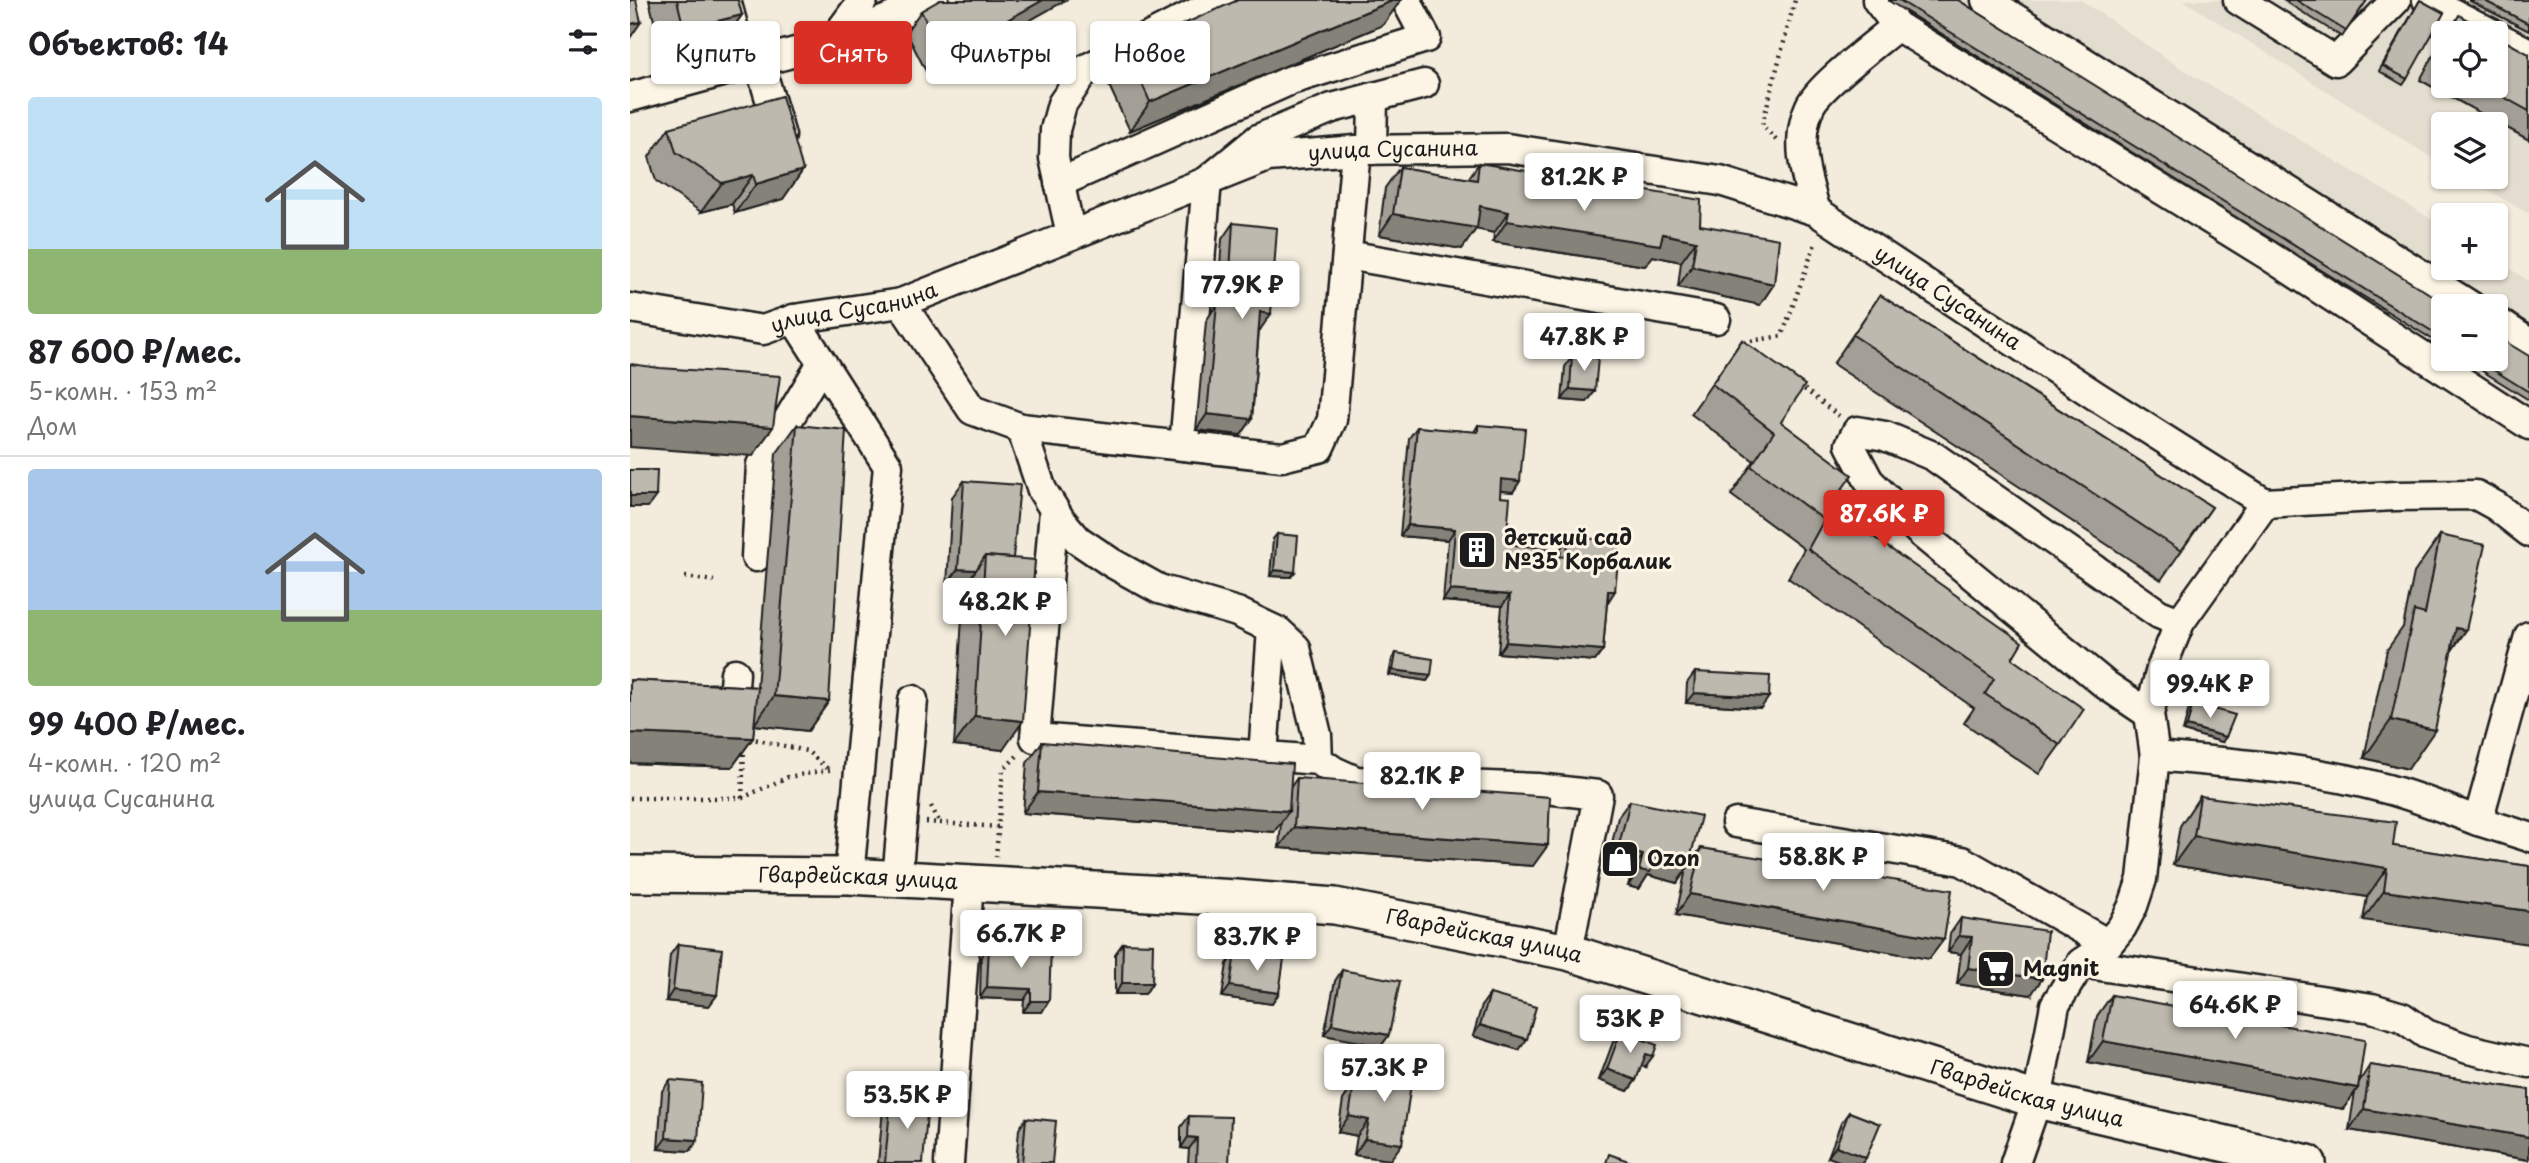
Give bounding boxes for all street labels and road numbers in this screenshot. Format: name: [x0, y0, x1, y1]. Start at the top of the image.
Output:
street label: улица Сусанина: [1306, 130, 1479, 168]
street label: улица Сусанина: [1869, 236, 2029, 357]
street label: улица Сусанина: [766, 272, 942, 340]
street label: Гвардейская улица: [758, 857, 960, 896]
street label: Гвардейская улица: [1383, 898, 1588, 970]
street label: Гвардейская улица: [1927, 1049, 2128, 1134]

